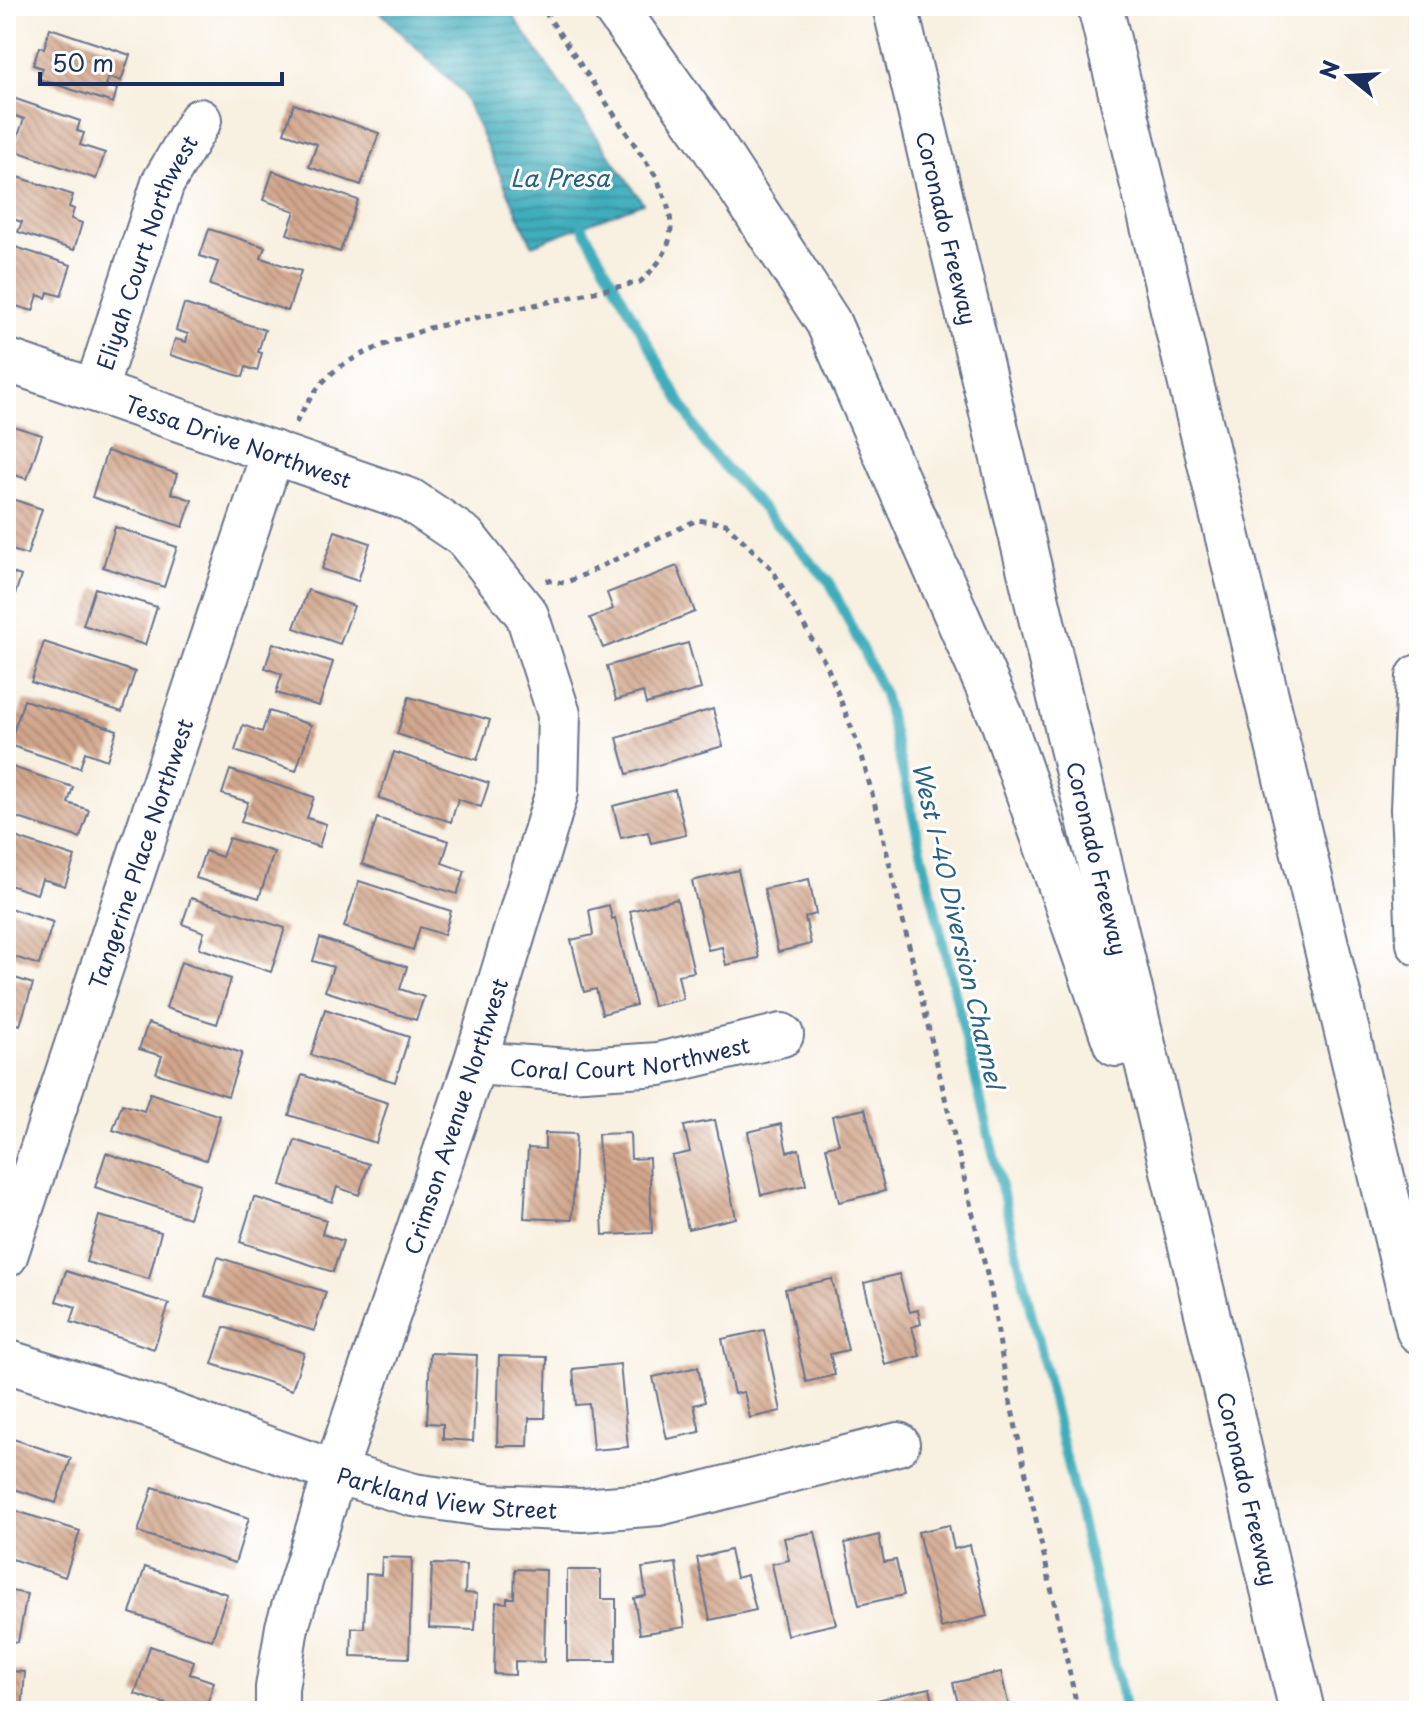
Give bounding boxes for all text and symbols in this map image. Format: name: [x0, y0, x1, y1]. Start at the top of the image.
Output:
scale bar: [40, 36, 282, 86]
north arrow: [1309, 36, 1389, 116]
text: 50 m: [52, 44, 114, 80]
text: N: [1310, 56, 1347, 83]
street label: Eliyah Court Northwest: [87, 128, 205, 374]
street label: Coronado Freeway: [909, 128, 987, 328]
water label: La Presa: [510, 159, 611, 195]
street label: Tessa Drive Northwest: [121, 386, 356, 495]
street label: Tangerine Place Northwest: [79, 714, 200, 993]
water label: West I-40 Diversion Channel: [904, 758, 1015, 1095]
street label: Coronado Freeway: [1059, 758, 1137, 958]
street label: Crimson Avenue Northwest: [395, 973, 515, 1258]
street label: Coral Court Northwest: [509, 1027, 753, 1086]
street label: Coronado Freeway: [1210, 1388, 1288, 1589]
street label: Parkland View Street: [333, 1457, 558, 1525]

